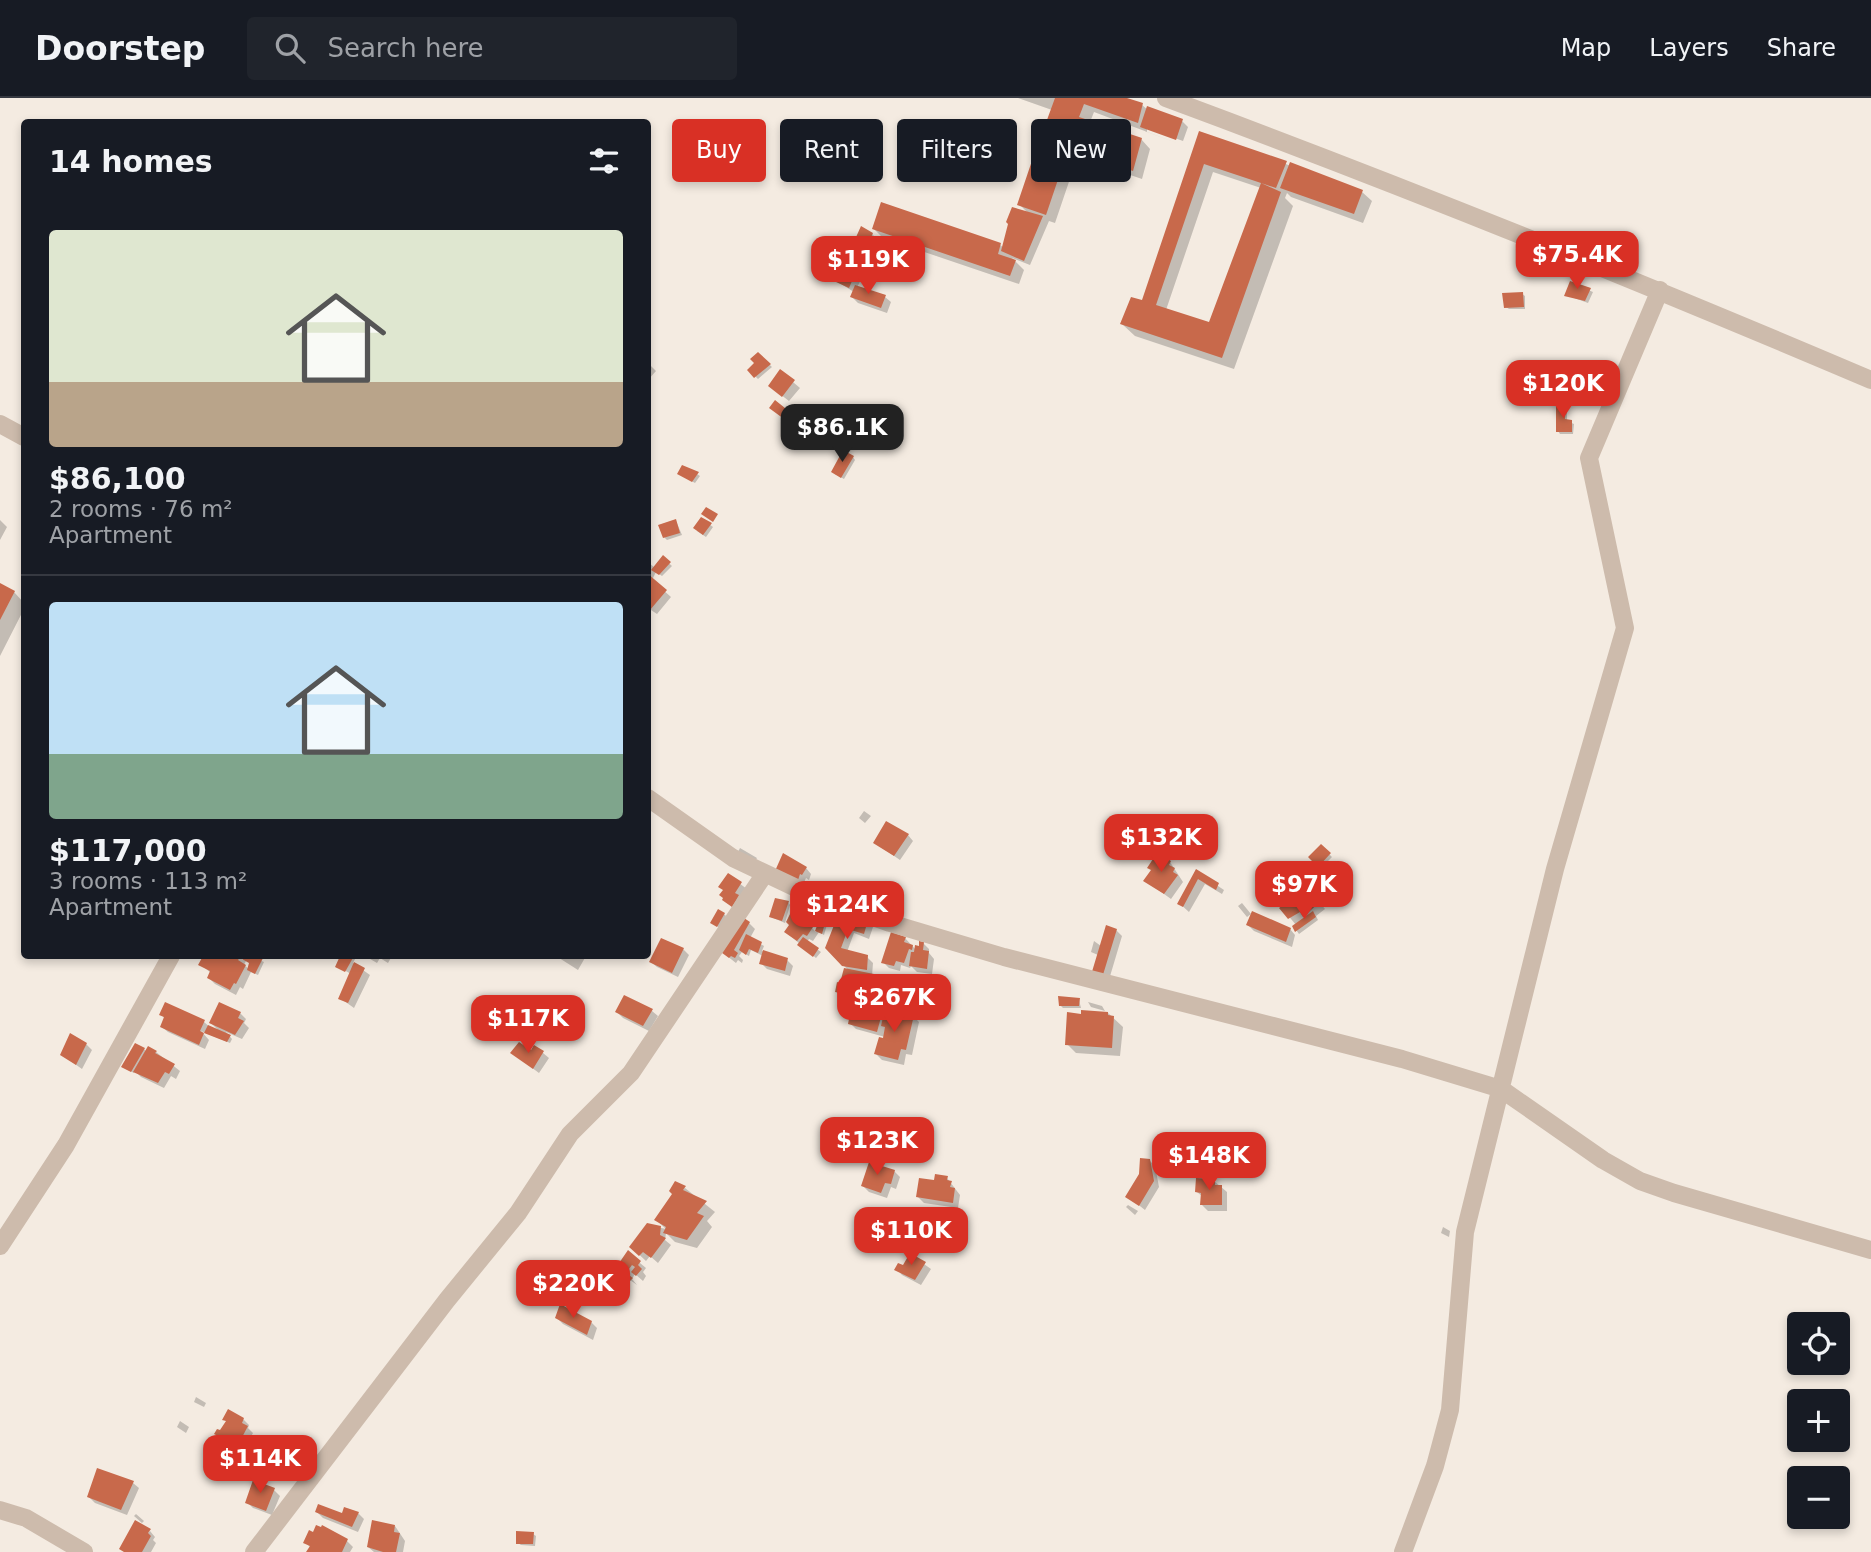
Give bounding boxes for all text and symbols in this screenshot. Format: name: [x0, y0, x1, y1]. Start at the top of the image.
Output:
search box: [247, 17, 737, 80]
text: Doorstep: [35, 29, 205, 68]
icon: search: [271, 29, 309, 67]
text: Search here: [327, 33, 484, 63]
text: Map: [1561, 34, 1611, 62]
text: Layers: [1649, 34, 1729, 62]
text: Share: [1767, 34, 1836, 62]
chip: Buy: [672, 119, 766, 182]
chip: Rent: [780, 119, 883, 182]
chip: Filters: [897, 119, 1017, 182]
chip: New: [1031, 119, 1131, 182]
icon: filters: [585, 142, 623, 180]
text: 14 homes: [49, 144, 213, 179]
pin: $75.4K: [1520, 232, 1634, 291]
pin: $119K: [819, 236, 917, 296]
text: $75.4K: [1532, 241, 1622, 267]
text: $119K: [827, 246, 909, 272]
icon: home: [273, 275, 399, 401]
pin: $120K: [1514, 360, 1612, 420]
text: $120K: [1522, 370, 1604, 396]
pin: $86.1K: [785, 404, 899, 464]
text: $86.1K: [797, 414, 887, 440]
text: $86,100: [49, 461, 186, 496]
text: 2 rooms · 76 m²: [49, 496, 233, 522]
text: Apartment: [49, 522, 172, 548]
icon: home: [273, 647, 399, 773]
pin: $132K: [1112, 814, 1210, 874]
text: $132K: [1120, 824, 1202, 850]
text: $117,000: [49, 833, 207, 868]
pin: $97K: [1263, 862, 1345, 921]
text: 3 rooms · 113 m²: [49, 868, 247, 894]
text: $97K: [1271, 871, 1337, 897]
pin: $124K: [798, 882, 896, 941]
text: $124K: [806, 891, 888, 917]
text: Apartment: [49, 894, 172, 920]
pin: $267K: [845, 974, 943, 1034]
text: $267K: [853, 984, 935, 1010]
pin: $117K: [479, 996, 577, 1055]
text: $117K: [487, 1005, 569, 1031]
pin: $123K: [828, 1118, 926, 1177]
text: $123K: [836, 1127, 918, 1153]
pin: $148K: [1160, 1132, 1258, 1192]
text: $148K: [1168, 1142, 1250, 1168]
pin: $110K: [862, 1208, 960, 1267]
text: $110K: [870, 1217, 952, 1243]
pin: $220K: [524, 1260, 622, 1320]
text: $220K: [532, 1270, 614, 1296]
map controls: [1787, 1312, 1850, 1529]
button: locate: [1787, 1312, 1850, 1375]
button: +: [1787, 1389, 1850, 1452]
pin: $114K: [211, 1436, 309, 1495]
text: $114K: [219, 1445, 301, 1471]
button: −: [1787, 1466, 1850, 1529]

